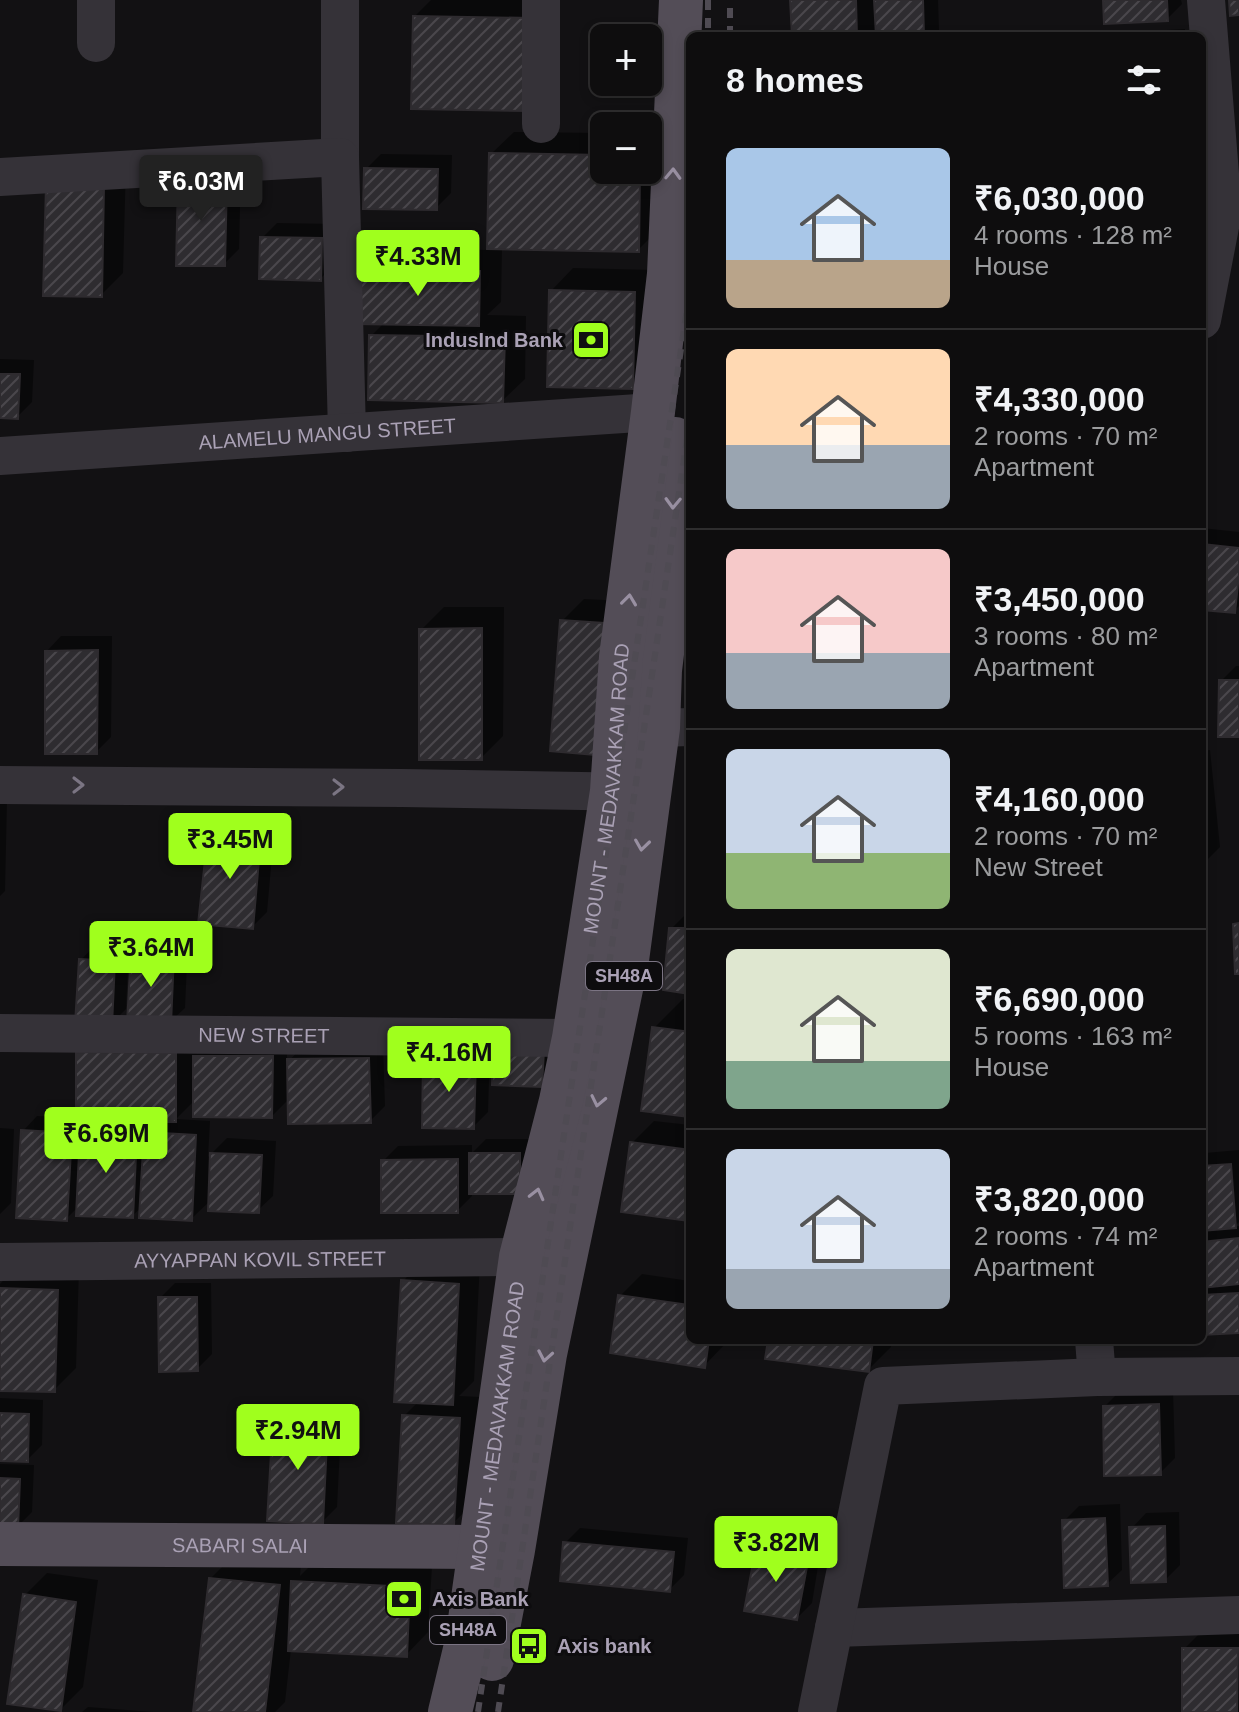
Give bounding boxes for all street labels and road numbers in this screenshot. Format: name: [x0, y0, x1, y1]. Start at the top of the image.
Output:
street label: ALAMELU MANGU STREET: [198, 414, 457, 454]
street label: MOUNT - MEDAVAKKAM ROAD: [579, 642, 634, 935]
road number: SH48A: [586, 962, 662, 990]
street label: NEW STREET: [198, 1024, 330, 1047]
street label: AYYAPPAN KOVIL STREET: [134, 1247, 386, 1272]
street label: MOUNT - MEDAVAKKAM ROAD: [466, 1280, 528, 1572]
street label: SABARI SALAI: [172, 1534, 308, 1557]
road number: SH48A: [430, 1616, 506, 1644]

